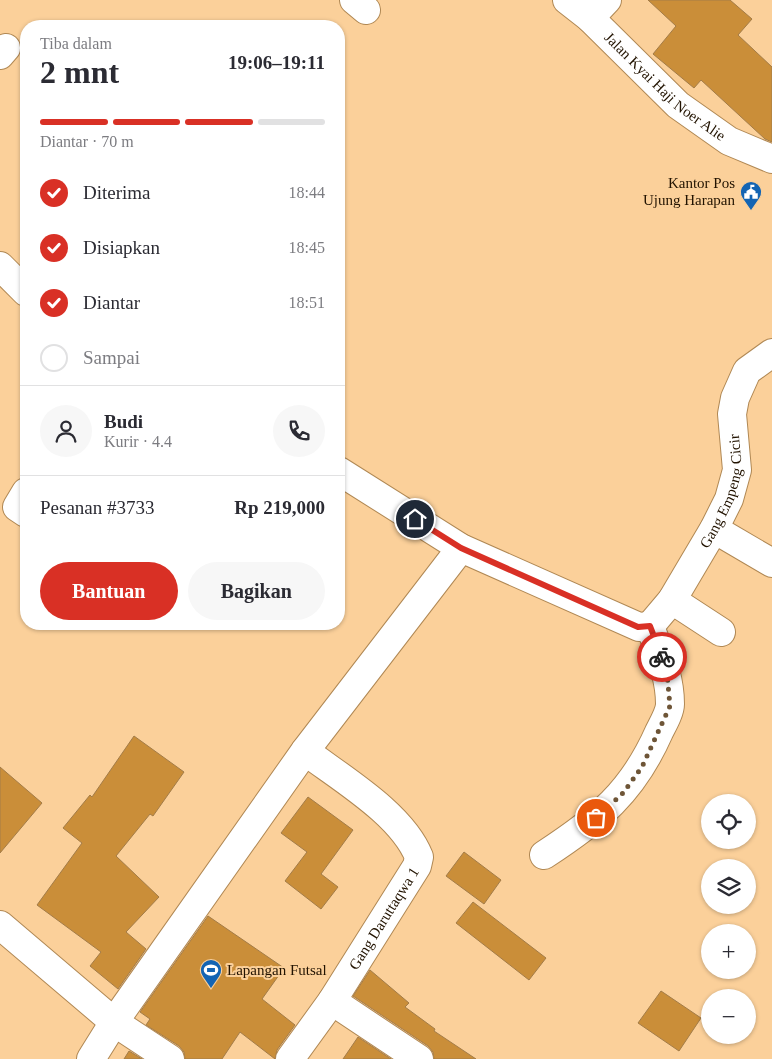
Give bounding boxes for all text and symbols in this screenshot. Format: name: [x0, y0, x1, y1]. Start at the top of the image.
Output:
street label: Jalan Kyai Haji Noer Alie: [601, 29, 729, 144]
text: Tiba dalam: [40, 35, 112, 52]
text: 19:06–19:11: [228, 52, 325, 73]
text: 2 mnt: [40, 54, 119, 90]
text: Diantar · 70 m: [40, 133, 134, 150]
place label: Kantor Pos Ujung Harapan: [643, 175, 735, 208]
icon: check: [40, 179, 68, 207]
public building icon: Kantor Pos Ujung Harapan: [739, 180, 763, 211]
text: Diterima: [83, 182, 151, 203]
text: 18:44: [289, 184, 325, 201]
icon: check: [40, 234, 68, 262]
text: Disiapkan: [83, 237, 160, 258]
text: 18:45: [289, 239, 325, 256]
icon: check: [40, 289, 68, 317]
text: Diantar: [83, 292, 140, 313]
text: 18:51: [289, 294, 325, 311]
text: Sampai: [83, 347, 140, 368]
button: person: [40, 405, 92, 457]
button: phone: [273, 405, 325, 457]
text: Budi: [104, 411, 143, 432]
text: Kurir · 4.4: [104, 433, 172, 450]
street label: Gang Empeng Cicir: [697, 434, 745, 551]
text: Pesanan #3733: [40, 497, 155, 518]
text: Rp 219,000: [234, 497, 325, 518]
pin: [394, 498, 436, 540]
icon: home: [401, 505, 429, 533]
button: Bantuan: [40, 562, 178, 620]
button: Bagikan: [188, 562, 325, 620]
courier: [637, 632, 687, 682]
icon: bike: [648, 643, 676, 671]
map controls: [701, 794, 756, 1044]
button: locate: [701, 794, 756, 849]
pin: [575, 797, 617, 839]
icon: bag: [582, 804, 610, 832]
button: layers: [701, 859, 756, 914]
street label: Gang Daruttaqwa 1: [346, 865, 422, 973]
button: +: [701, 924, 756, 979]
sports icon: Lapangan Futsal: [199, 958, 223, 989]
place label: Lapangan Futsal: [227, 962, 327, 978]
button: −: [701, 989, 756, 1044]

